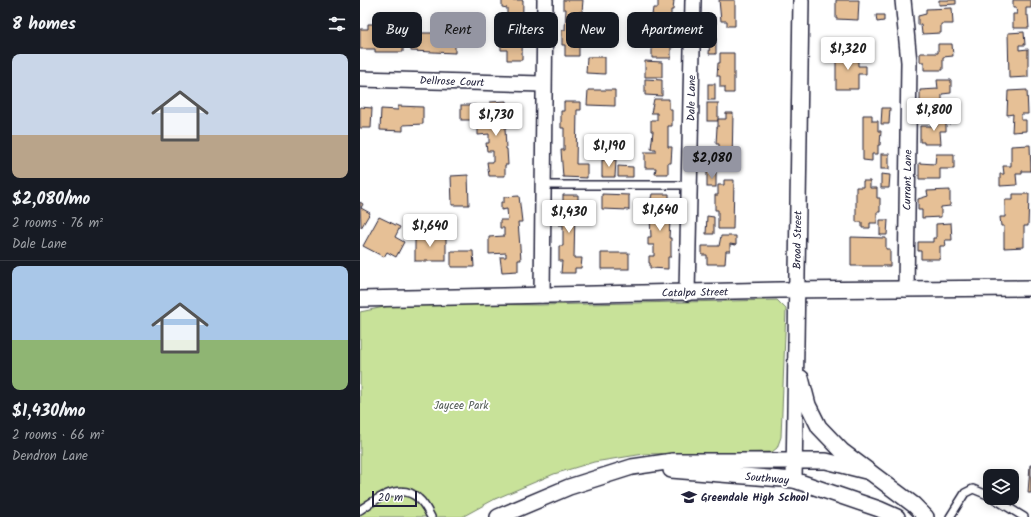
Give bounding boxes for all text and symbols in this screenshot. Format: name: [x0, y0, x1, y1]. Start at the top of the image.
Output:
text: 8 homes: [12, 11, 76, 38]
chip: Buy: [372, 12, 422, 48]
chip: Rent: [430, 12, 486, 48]
chip: Filters: [494, 12, 558, 48]
chip: New: [566, 12, 619, 48]
chip: Apartment: [627, 12, 717, 48]
icon: filters: [326, 13, 348, 35]
pin: $1,320: [815, 37, 881, 71]
text: $1,320: [830, 39, 866, 60]
street label: Dellrose Court: [419, 72, 485, 92]
street label: Dale Lane: [683, 75, 701, 121]
icon: home: [144, 80, 216, 152]
pin: $1,800: [901, 98, 967, 132]
text: $1,800: [916, 100, 952, 121]
pin: $1,730: [463, 103, 529, 137]
text: $1,730: [479, 105, 513, 126]
pin: $1,190: [576, 134, 642, 168]
text: $1,190: [593, 136, 625, 157]
pin: $2,080: [679, 146, 745, 180]
text: $2,080: [692, 148, 732, 169]
street label: Currant Lane: [898, 149, 918, 211]
text: $2,080/mo: [12, 186, 90, 213]
pin: $1,640: [627, 198, 693, 232]
pin: $1,430: [536, 200, 602, 234]
text: $1,640: [642, 200, 678, 221]
text: $1,430: [551, 202, 587, 223]
street label: Broad Street: [788, 210, 808, 269]
text: 2 rooms · 76 m²: [12, 213, 103, 234]
pin: $1,640: [397, 214, 463, 248]
text: $1,640: [412, 216, 448, 237]
text: Dale Lane: [12, 234, 67, 255]
street label: Catalpa Street: [662, 283, 729, 303]
icon: home: [144, 292, 216, 364]
park label: Jaycee Park: [434, 397, 489, 415]
text: $1,430/mo: [12, 398, 85, 425]
text: 2 rooms · 66 m²: [12, 425, 104, 446]
text: Dendron Lane: [12, 446, 88, 467]
street label: Southway: [744, 468, 790, 490]
map controls: [983, 469, 1019, 505]
button: layers: [983, 469, 1019, 505]
school or university icon: Greendale High School: [680, 488, 698, 506]
scale bar: [372, 489, 417, 508]
text: 20 m: [378, 489, 403, 507]
place label: Greendale High School: [701, 489, 809, 507]

